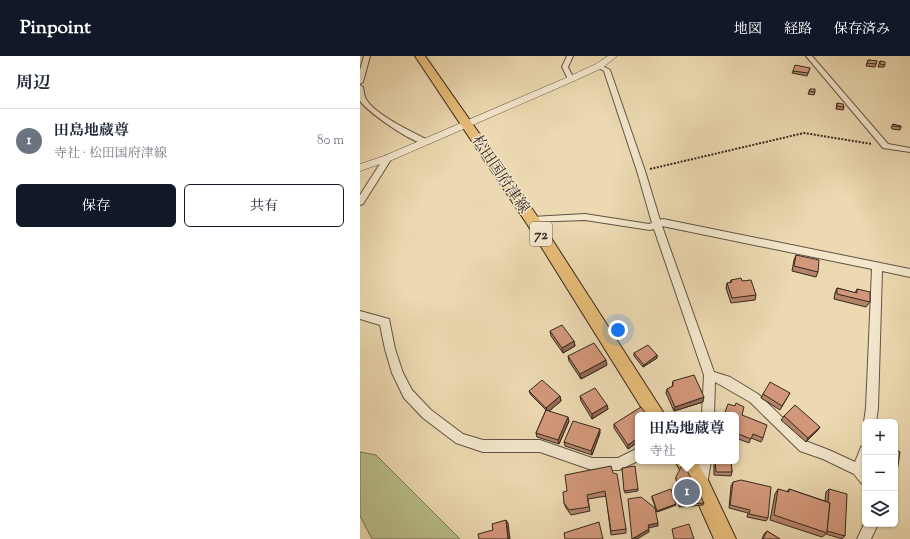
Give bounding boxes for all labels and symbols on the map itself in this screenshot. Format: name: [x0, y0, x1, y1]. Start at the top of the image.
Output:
street label: 松田国府津線: [466, 132, 534, 218]
road number: 72: [530, 222, 552, 246]
your location: [608, 320, 628, 340]
pin: 1: [674, 477, 700, 507]

